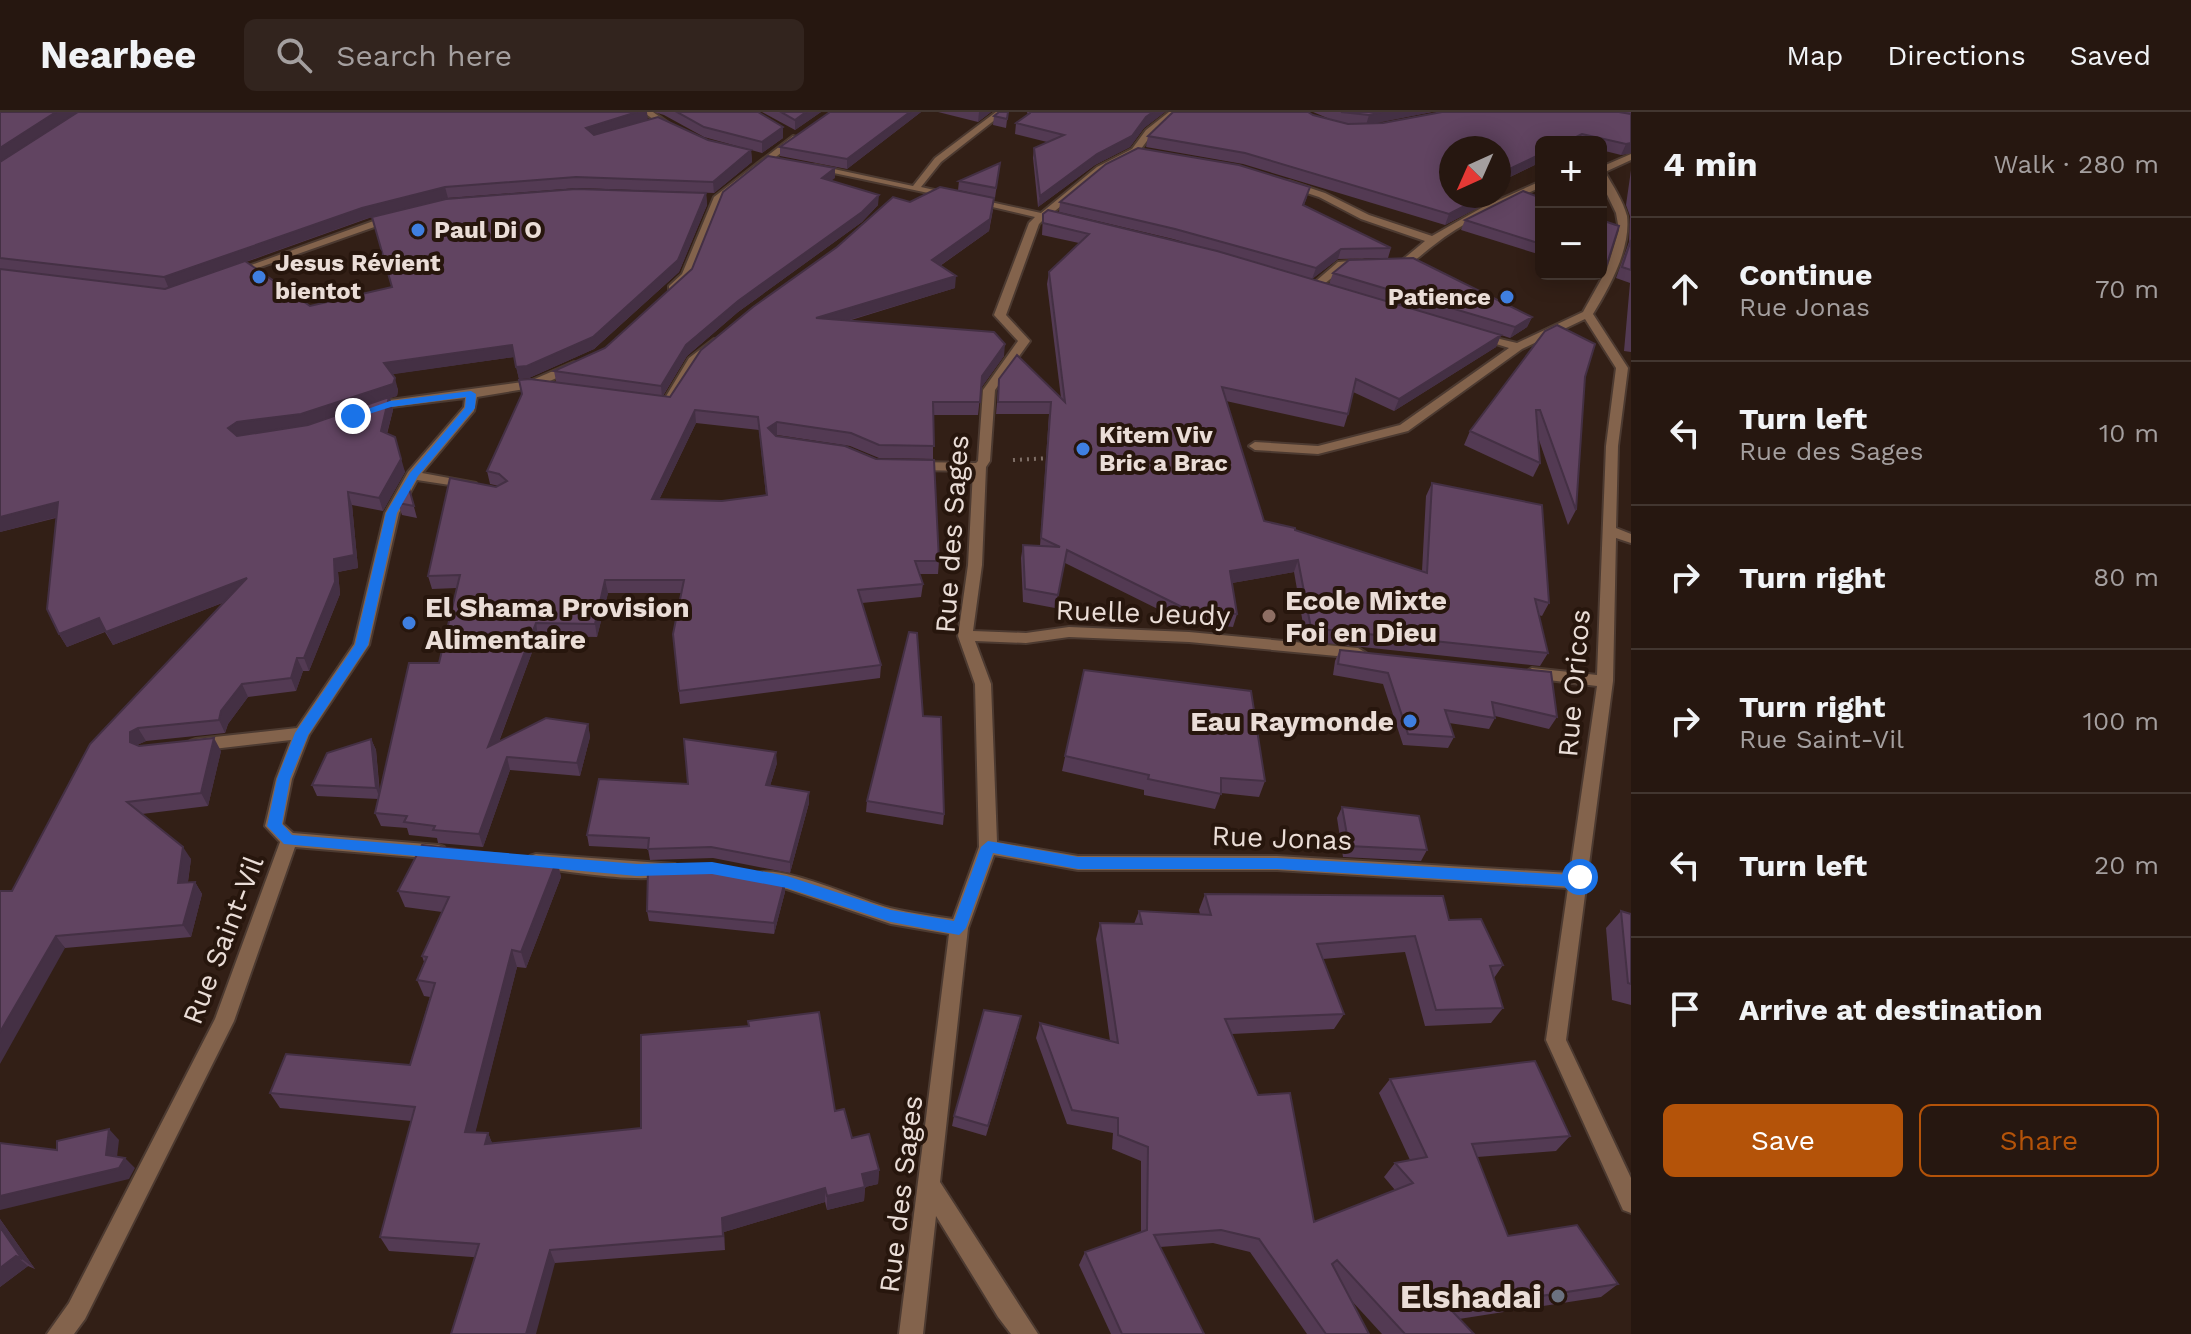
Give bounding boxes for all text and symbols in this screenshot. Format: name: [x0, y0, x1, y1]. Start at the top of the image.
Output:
search box: [244, 19, 804, 91]
text: Nearbee: [40, 33, 196, 77]
icon: search: [272, 33, 316, 77]
text: Search here: [336, 38, 512, 73]
text: Map: [1786, 39, 1843, 72]
text: Directions: [1887, 39, 2026, 72]
text: Saved: [2070, 39, 2151, 72]
north arrow: [1439, 136, 1511, 208]
map controls: [1535, 136, 1607, 280]
button: +: [1535, 136, 1607, 208]
text: 4 min: [1663, 144, 1758, 184]
text: Walk · 280 m: [1994, 149, 2159, 179]
button: −: [1535, 208, 1607, 280]
place label: Paul Di O: [434, 216, 542, 244]
marker: Paul Di O: [409, 221, 427, 239]
place label: Jesus Révient bientot: [275, 249, 441, 305]
text: Continue: [1739, 257, 1872, 292]
icon: ahead: [1663, 267, 1707, 311]
marker: Jesus Révient bientot: [250, 268, 268, 286]
text: 70 m: [2095, 274, 2159, 304]
place label: Patience: [1388, 283, 1491, 311]
marker: Patience: [1498, 288, 1516, 306]
text: Rue Jonas: [1739, 292, 1870, 322]
route end: [335, 398, 371, 434]
text: Turn left: [1739, 401, 1867, 436]
icon: left: [1663, 411, 1707, 455]
text: 10 m: [2099, 418, 2159, 448]
place label: Kitem Viv Bric a Brac: [1099, 421, 1228, 477]
street label: Rue des Sages: [929, 434, 975, 634]
text: Rue des Sages: [1739, 436, 1923, 466]
marker: Kitem Viv Bric a Brac: [1074, 440, 1092, 458]
icon: right: [1663, 555, 1707, 599]
text: Turn right: [1739, 560, 1885, 595]
text: 80 m: [2093, 562, 2159, 592]
place label: Ecole Mixte Foi en Dieu: [1285, 584, 1447, 649]
place label: El Shama Provision Alimentaire: [425, 591, 690, 656]
street label: Ruelle Jeudy: [1055, 593, 1232, 633]
marker: Ecole Mixte Foi en Dieu: [1260, 607, 1278, 625]
street label: Rue Oricos: [1551, 608, 1597, 758]
marker: El Shama Provision Alimentaire: [400, 614, 418, 632]
text: Turn right: [1739, 689, 1885, 724]
icon: right: [1663, 699, 1707, 743]
place label: Eau Raymonde: [1190, 705, 1394, 738]
text: 100 m: [2083, 706, 2159, 736]
marker: Eau Raymonde: [1401, 712, 1419, 730]
text: Rue Saint-Vil: [1739, 724, 1904, 754]
street label: Rue Jonas: [1211, 819, 1353, 857]
icon: left: [1663, 843, 1707, 887]
text: Turn left: [1739, 848, 1867, 883]
text: 20 m: [2094, 850, 2159, 880]
street label: Rue Saint-Vil: [176, 851, 270, 1029]
route start: [1562, 859, 1598, 895]
icon: arrive: [1663, 987, 1707, 1031]
text: Arrive at destination: [1739, 992, 2043, 1027]
street label: Rue des Sages: [873, 1093, 929, 1295]
button: Save: [1663, 1104, 1903, 1177]
button: Share: [1919, 1104, 2159, 1177]
place label: Elshadai: [1400, 1276, 1542, 1316]
marker: Elshadai: [1549, 1287, 1567, 1305]

